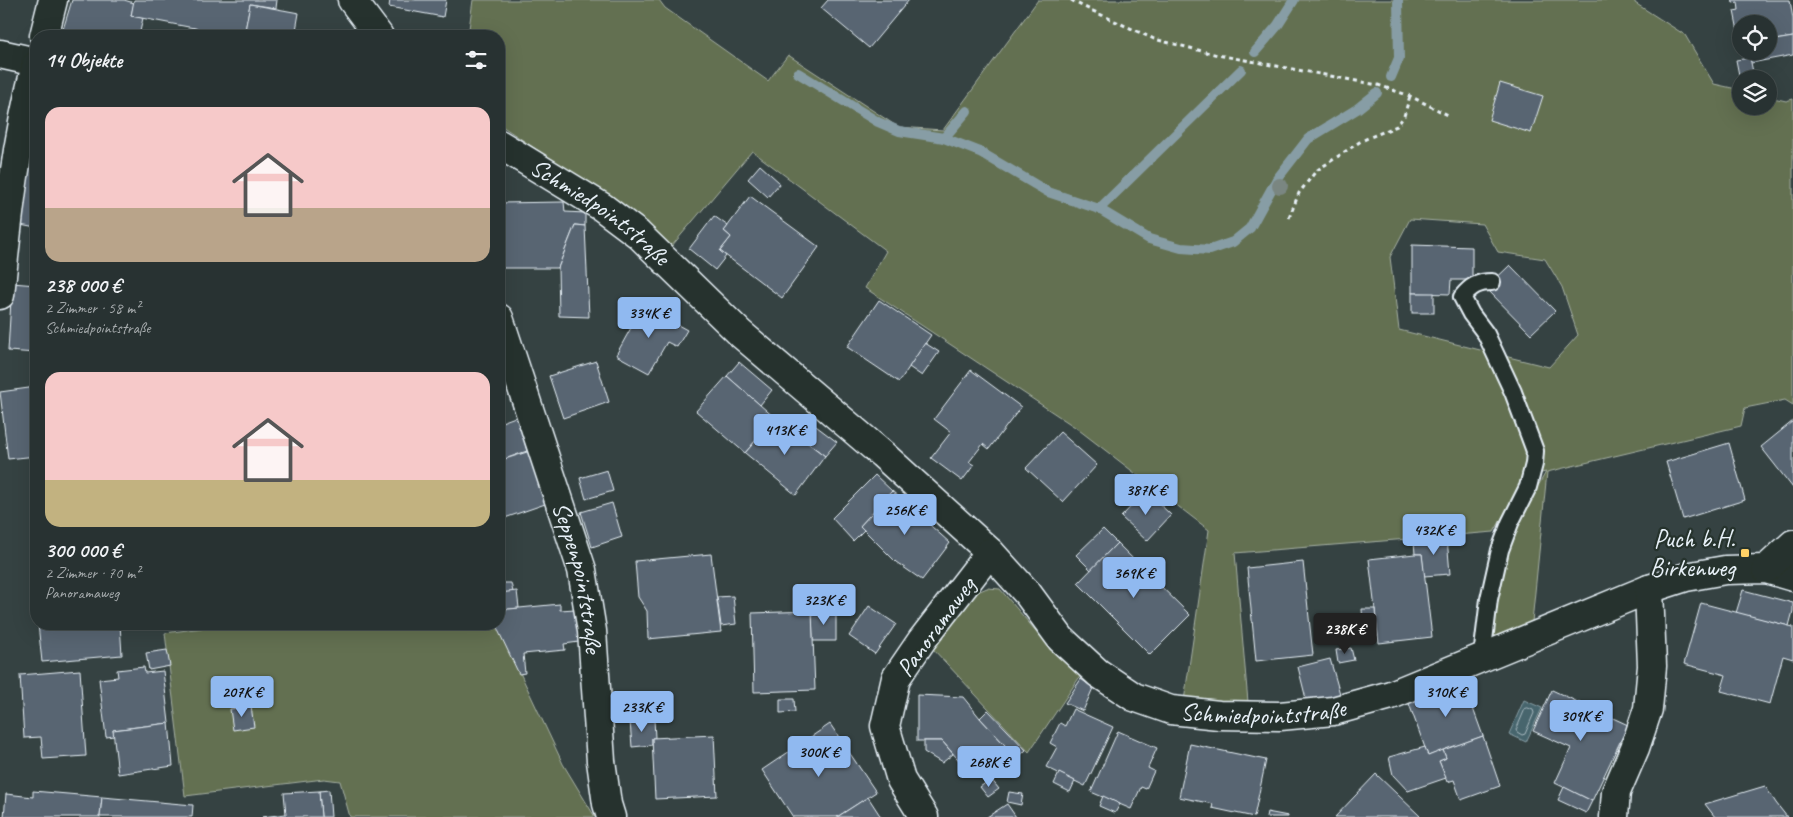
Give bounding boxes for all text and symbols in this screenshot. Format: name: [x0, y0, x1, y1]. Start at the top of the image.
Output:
map controls: [1732, 15, 1777, 115]
button: locate: [1732, 15, 1777, 60]
icon: filters: [462, 46, 490, 74]
text: 14 Objekte: [45, 47, 122, 73]
button: layers: [1732, 70, 1777, 115]
icon: home: [223, 140, 313, 230]
street label: Schmiedpointstraße: [524, 151, 678, 274]
text: 238 000 €: [45, 272, 121, 298]
pin: 334K €: [608, 296, 690, 339]
text: 2 Zimmer · 58 m²: [45, 298, 140, 318]
text: 334K €: [629, 303, 669, 323]
text: Schmiedpointstraße: [45, 318, 151, 338]
icon: home: [223, 405, 313, 495]
pin: 413K €: [744, 414, 826, 456]
text: 413K €: [765, 420, 805, 440]
pin: 387K €: [1105, 474, 1187, 516]
text: 387K €: [1126, 480, 1166, 500]
pin: 256K €: [864, 494, 946, 536]
street label: Seppenpointstraße: [545, 498, 610, 656]
text: 256K €: [885, 500, 925, 520]
pin: 432K €: [1393, 514, 1475, 556]
text: 432K €: [1414, 520, 1454, 540]
place label: Puch b.H. Birkenweg: [1650, 523, 1737, 584]
text: 300 000 €: [45, 537, 121, 563]
marker: Puch b.H. Birkenweg: [1739, 547, 1751, 559]
pin: 369K €: [1093, 556, 1175, 599]
text: 2 Zimmer · 70 m²: [45, 563, 140, 583]
text: 369K €: [1114, 563, 1154, 583]
street label: Panoramaweg: [889, 569, 984, 683]
text: Panoramaweg: [45, 583, 119, 603]
pin: 323K €: [783, 584, 865, 626]
text: 323K €: [804, 590, 844, 610]
pin: 238K €: [1304, 612, 1386, 655]
text: 238K €: [1325, 619, 1365, 639]
pin: 207K €: [201, 676, 283, 718]
pin: 310K €: [1405, 676, 1487, 718]
text: 207K €: [222, 682, 262, 702]
text: 310K €: [1426, 682, 1466, 702]
pin: 233K €: [601, 690, 683, 733]
street label: Schmiedpointstraße: [1179, 692, 1351, 732]
text: 233K €: [622, 697, 662, 717]
pin: 309K €: [1540, 700, 1622, 742]
text: 309K €: [1561, 706, 1601, 726]
pin: 300K €: [778, 736, 860, 778]
text: 300K €: [799, 742, 839, 762]
pin: 268K €: [948, 746, 1030, 788]
text: 268K €: [968, 752, 1010, 772]

